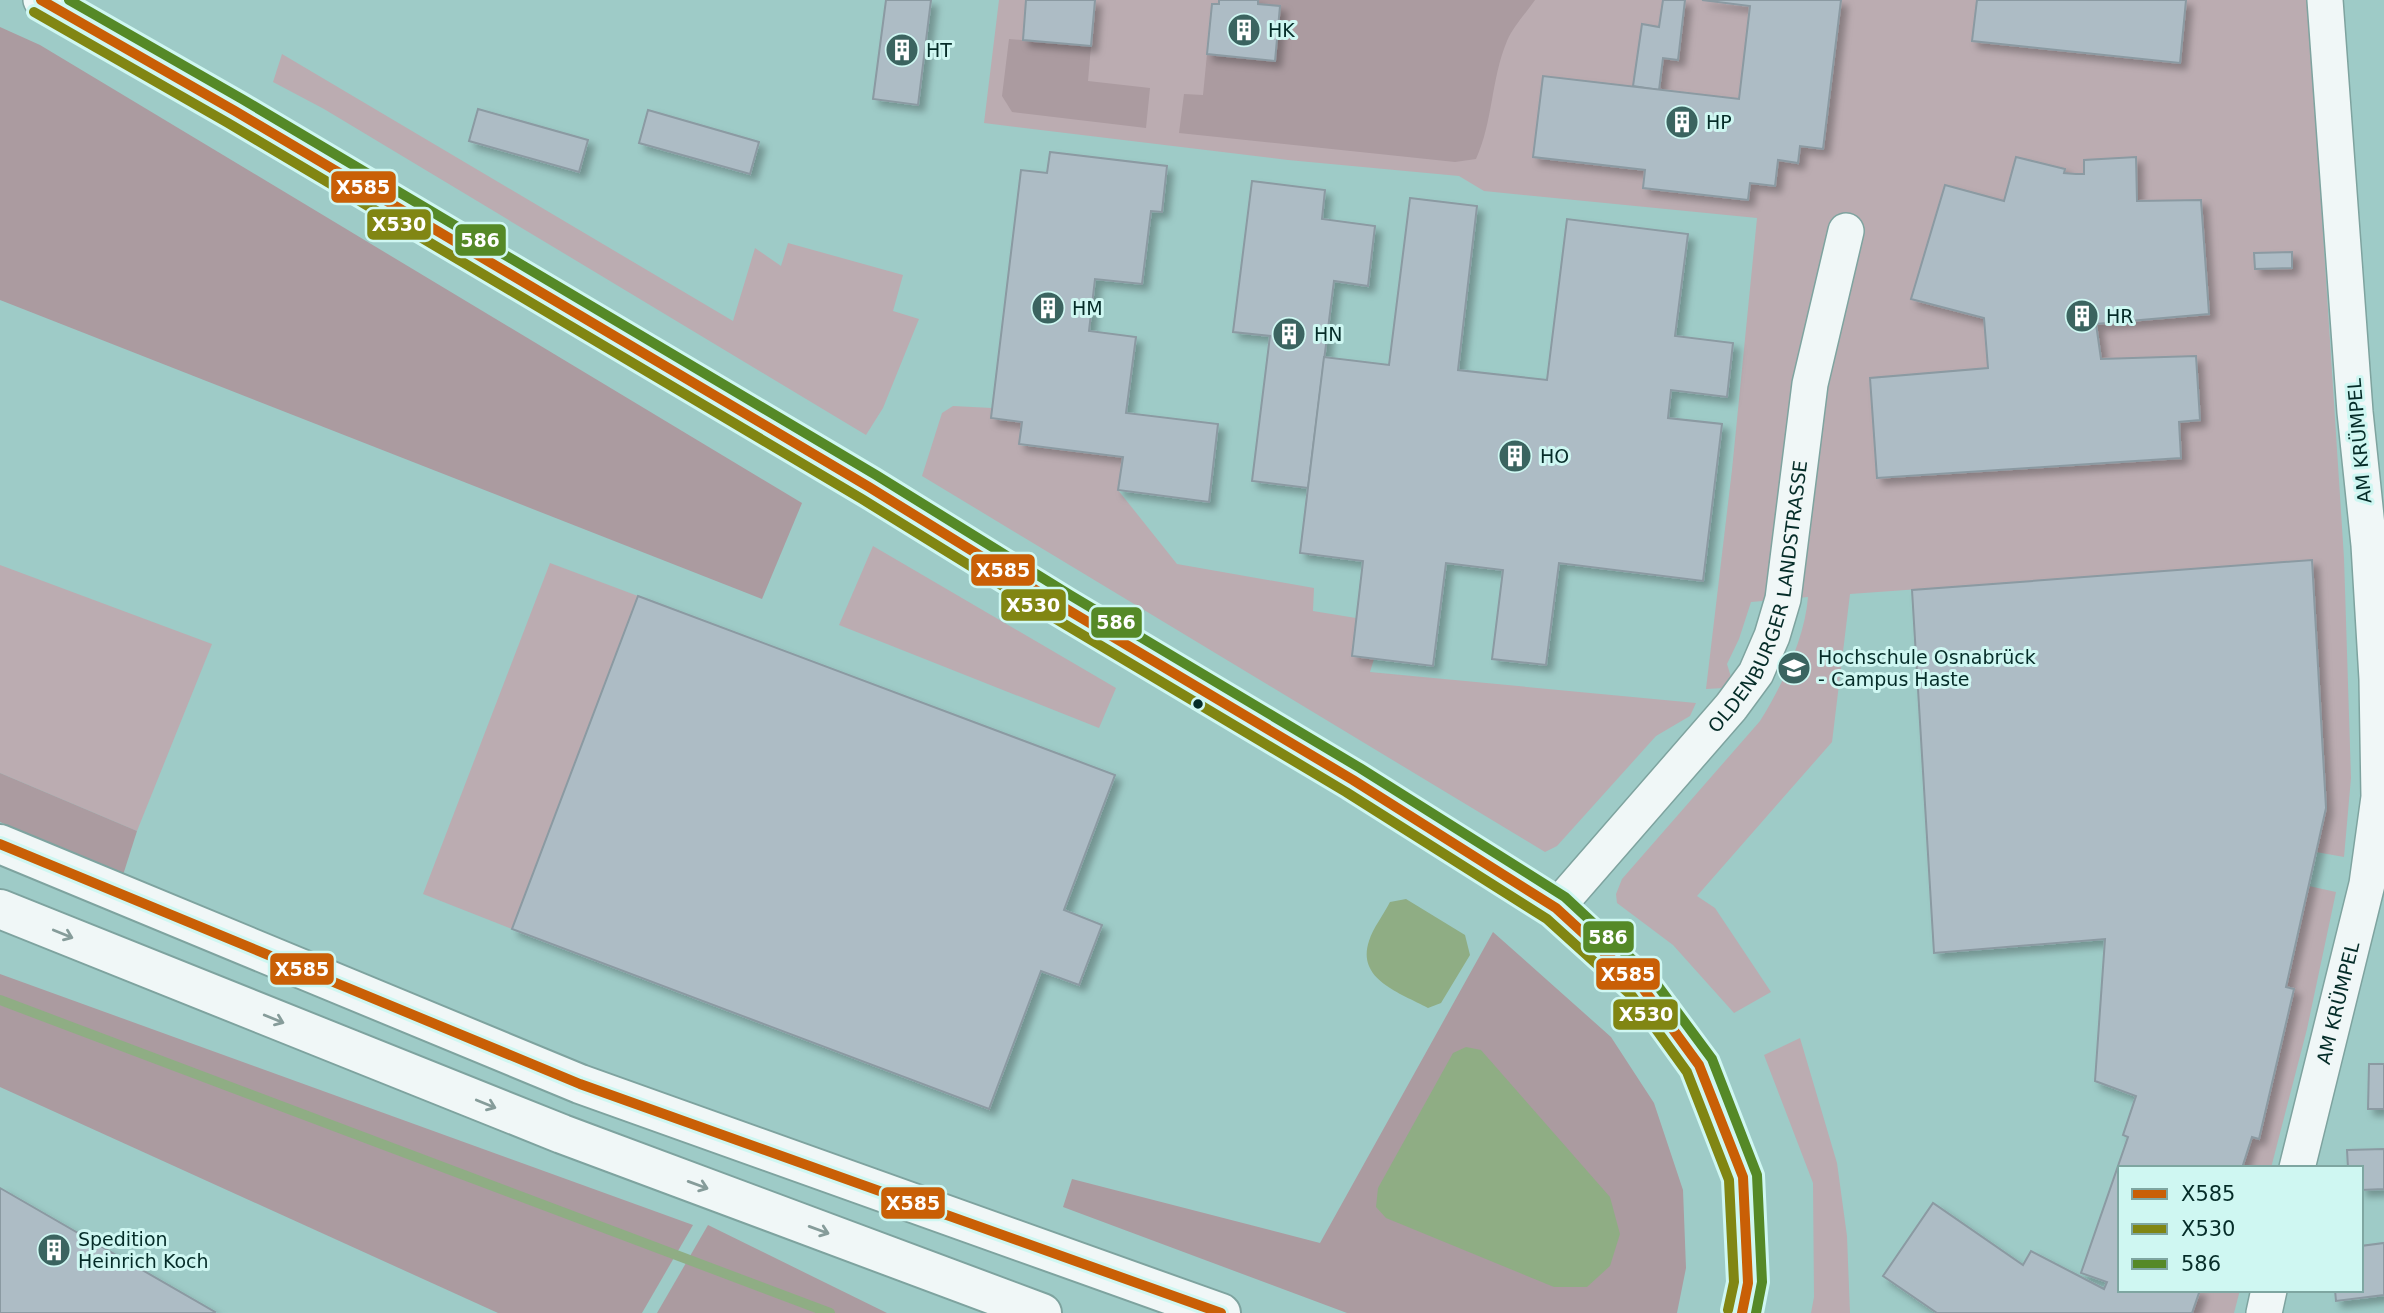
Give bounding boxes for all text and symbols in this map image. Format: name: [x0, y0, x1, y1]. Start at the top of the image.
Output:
building icon: HK: [1225, 11, 1263, 49]
place label: HK: [1268, 19, 1295, 41]
building icon: HT: [883, 31, 921, 69]
place label: HT: [926, 39, 952, 61]
building icon: HP: [1663, 103, 1701, 141]
place label: HP: [1706, 111, 1732, 133]
line badge: X585: [330, 170, 397, 204]
text: X585: [336, 176, 390, 198]
line badge: X530: [366, 208, 432, 241]
text: X530: [372, 213, 426, 235]
line badge: 586: [454, 223, 507, 257]
text: 586: [460, 229, 500, 251]
building icon: HM: [1029, 289, 1067, 327]
place label: HM: [1072, 297, 1103, 319]
building icon: HR: [2063, 297, 2101, 335]
place label: HR: [2106, 305, 2134, 327]
building icon: HN: [1270, 315, 1308, 353]
place label: HN: [1314, 323, 1343, 345]
street label: AM KRÜMPEL: [2343, 377, 2375, 504]
building icon: HO: [1496, 437, 1534, 475]
place label: HO: [1540, 445, 1569, 467]
street label: OLDENBURGER LANDSTRASSE: [1703, 459, 1811, 737]
line badge: X585: [970, 553, 1036, 587]
text: X585: [976, 559, 1030, 581]
line badge: X530: [1000, 588, 1067, 622]
text: X530: [1006, 594, 1060, 616]
line badge: 586: [1090, 606, 1143, 639]
text: 586: [1096, 611, 1136, 633]
place label: Hochschule Osnabrück - Campus Haste: [1818, 646, 2036, 690]
school or university icon: Hochschule Osnabrück - Campus Haste: [1775, 649, 1813, 687]
unlabelled marker: [1191, 697, 1205, 711]
line badge: 586: [1582, 920, 1635, 954]
text: 586: [1588, 926, 1628, 948]
one-way arrow: [52, 929, 74, 942]
street label: AM KRÜMPEL: [2312, 939, 2363, 1067]
line badge: X585: [269, 952, 335, 986]
line badge: X585: [1595, 957, 1661, 991]
text: X585: [275, 958, 329, 980]
text: X585: [1601, 963, 1655, 985]
line badge: X530: [1612, 998, 1679, 1031]
text: X530: [1619, 1003, 1673, 1025]
one-way arrow: [263, 1013, 285, 1026]
one-way arrow: [474, 1098, 496, 1111]
legend: [2118, 1166, 2363, 1292]
one-way arrow: [687, 1180, 708, 1192]
text: X585: [2181, 1182, 2235, 1206]
line badge: X585: [880, 1186, 946, 1220]
text: X585: [886, 1192, 940, 1214]
text: X530: [2181, 1217, 2235, 1241]
one-way arrow: [807, 1225, 829, 1237]
place label: Spedition Heinrich Koch: [78, 1228, 209, 1272]
building icon: Spedition Heinrich Koch: [35, 1231, 73, 1269]
text: 586: [2181, 1252, 2221, 1276]

